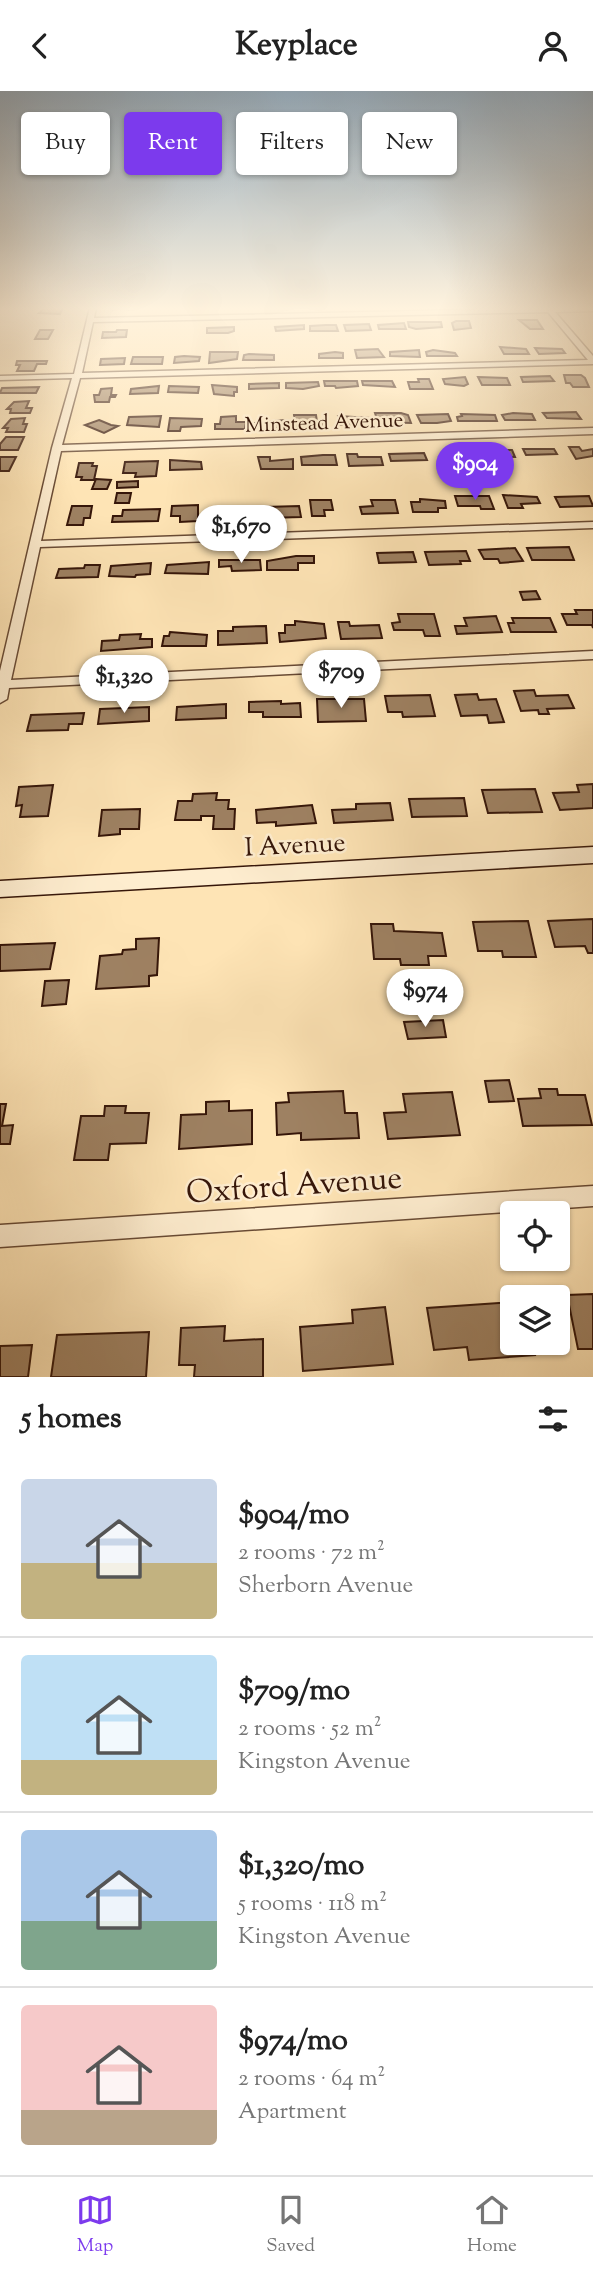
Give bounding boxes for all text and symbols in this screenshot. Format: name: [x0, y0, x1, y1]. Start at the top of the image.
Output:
text: Keyplace: [235, 23, 358, 69]
icon: back: [21, 27, 59, 65]
icon: person: [534, 27, 572, 65]
chip: Buy: [21, 112, 110, 175]
chip: Rent: [124, 112, 222, 175]
chip: Filters: [236, 112, 348, 175]
chip: New: [362, 112, 457, 175]
street label: Minstead Avenue: [244, 406, 404, 442]
pin: $904: [434, 443, 516, 502]
text: $904: [452, 448, 498, 481]
pin: $1,670: [184, 505, 298, 565]
text: $1,670: [211, 511, 271, 544]
pin: $709: [300, 651, 382, 710]
pin: $1,320: [67, 655, 181, 715]
text: $709: [318, 656, 364, 689]
text: $1,320: [95, 661, 153, 694]
street label: I Avenue: [244, 825, 346, 868]
pin: $974: [384, 969, 466, 1029]
text: $974: [403, 975, 448, 1008]
street label: Oxford Avenue: [185, 1157, 404, 1217]
map controls: [500, 1201, 570, 1355]
button: locate: [500, 1201, 570, 1271]
button: layers: [500, 1285, 570, 1355]
text: 5 homes: [21, 1398, 122, 1441]
icon: filters: [534, 1400, 572, 1438]
text: $904/mo: [238, 1494, 349, 1537]
icon: home: [77, 1507, 161, 1591]
text: 2 rooms · 72 m²: [238, 1537, 385, 1570]
text: Sherborn Avenue: [238, 1570, 413, 1603]
text: $709/mo: [238, 1670, 350, 1713]
icon: home: [77, 1683, 161, 1767]
text: 2 rooms · 52 m²: [238, 1713, 381, 1746]
text: Kingston Avenue: [238, 1746, 411, 1779]
text: $1,320/mo: [238, 1845, 364, 1888]
icon: home: [77, 1858, 161, 1942]
text: 5 rooms · 118 m²: [238, 1888, 387, 1921]
text: Kingston Avenue: [238, 1921, 411, 1954]
text: $974/mo: [238, 2020, 348, 2063]
icon: home: [77, 2033, 161, 2117]
text: 2 rooms · 64 m²: [238, 2063, 385, 2096]
text: Apartment: [238, 2096, 347, 2129]
tab: Map: [76, 2191, 114, 2260]
tab: Saved: [266, 2191, 315, 2260]
tab: Home: [467, 2191, 517, 2260]

